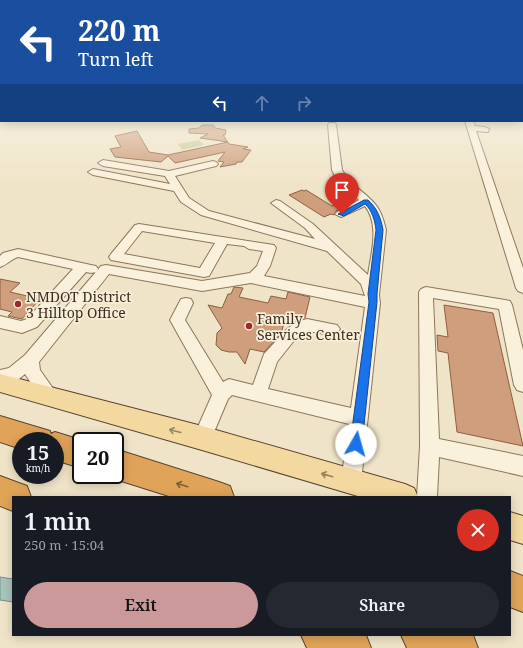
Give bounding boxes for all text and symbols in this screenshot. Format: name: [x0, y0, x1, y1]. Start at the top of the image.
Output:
text: 220 m: [78, 11, 160, 49]
icon: left: [12, 16, 64, 68]
text: Turn left: [78, 47, 153, 71]
icon: left: [209, 92, 231, 114]
icon: ahead: [251, 92, 273, 114]
icon: right: [293, 92, 315, 114]
pin: [325, 173, 359, 214]
icon: arrive: [331, 179, 353, 201]
place label: NMDOT District 3 Hilltop Office: [26, 287, 131, 322]
marker: NMDOT District 3 Hilltop Office: [13, 299, 23, 309]
place label: Family Services Center: [257, 309, 360, 344]
marker: Family Services Center: [244, 321, 254, 331]
position arrow: [335, 423, 377, 465]
one-way arrow: [169, 427, 182, 434]
speed limit sign: 20: [72, 432, 124, 484]
text: 15: [27, 439, 49, 466]
text: km/h: [26, 461, 50, 475]
one-way arrow: [321, 471, 334, 478]
one-way arrow: [176, 481, 189, 488]
text: 1 min: [24, 504, 91, 537]
button: close: [457, 509, 499, 551]
text: 250 m · 15:04: [24, 536, 104, 554]
button: Exit: [24, 582, 258, 628]
button: Share: [266, 582, 499, 628]

